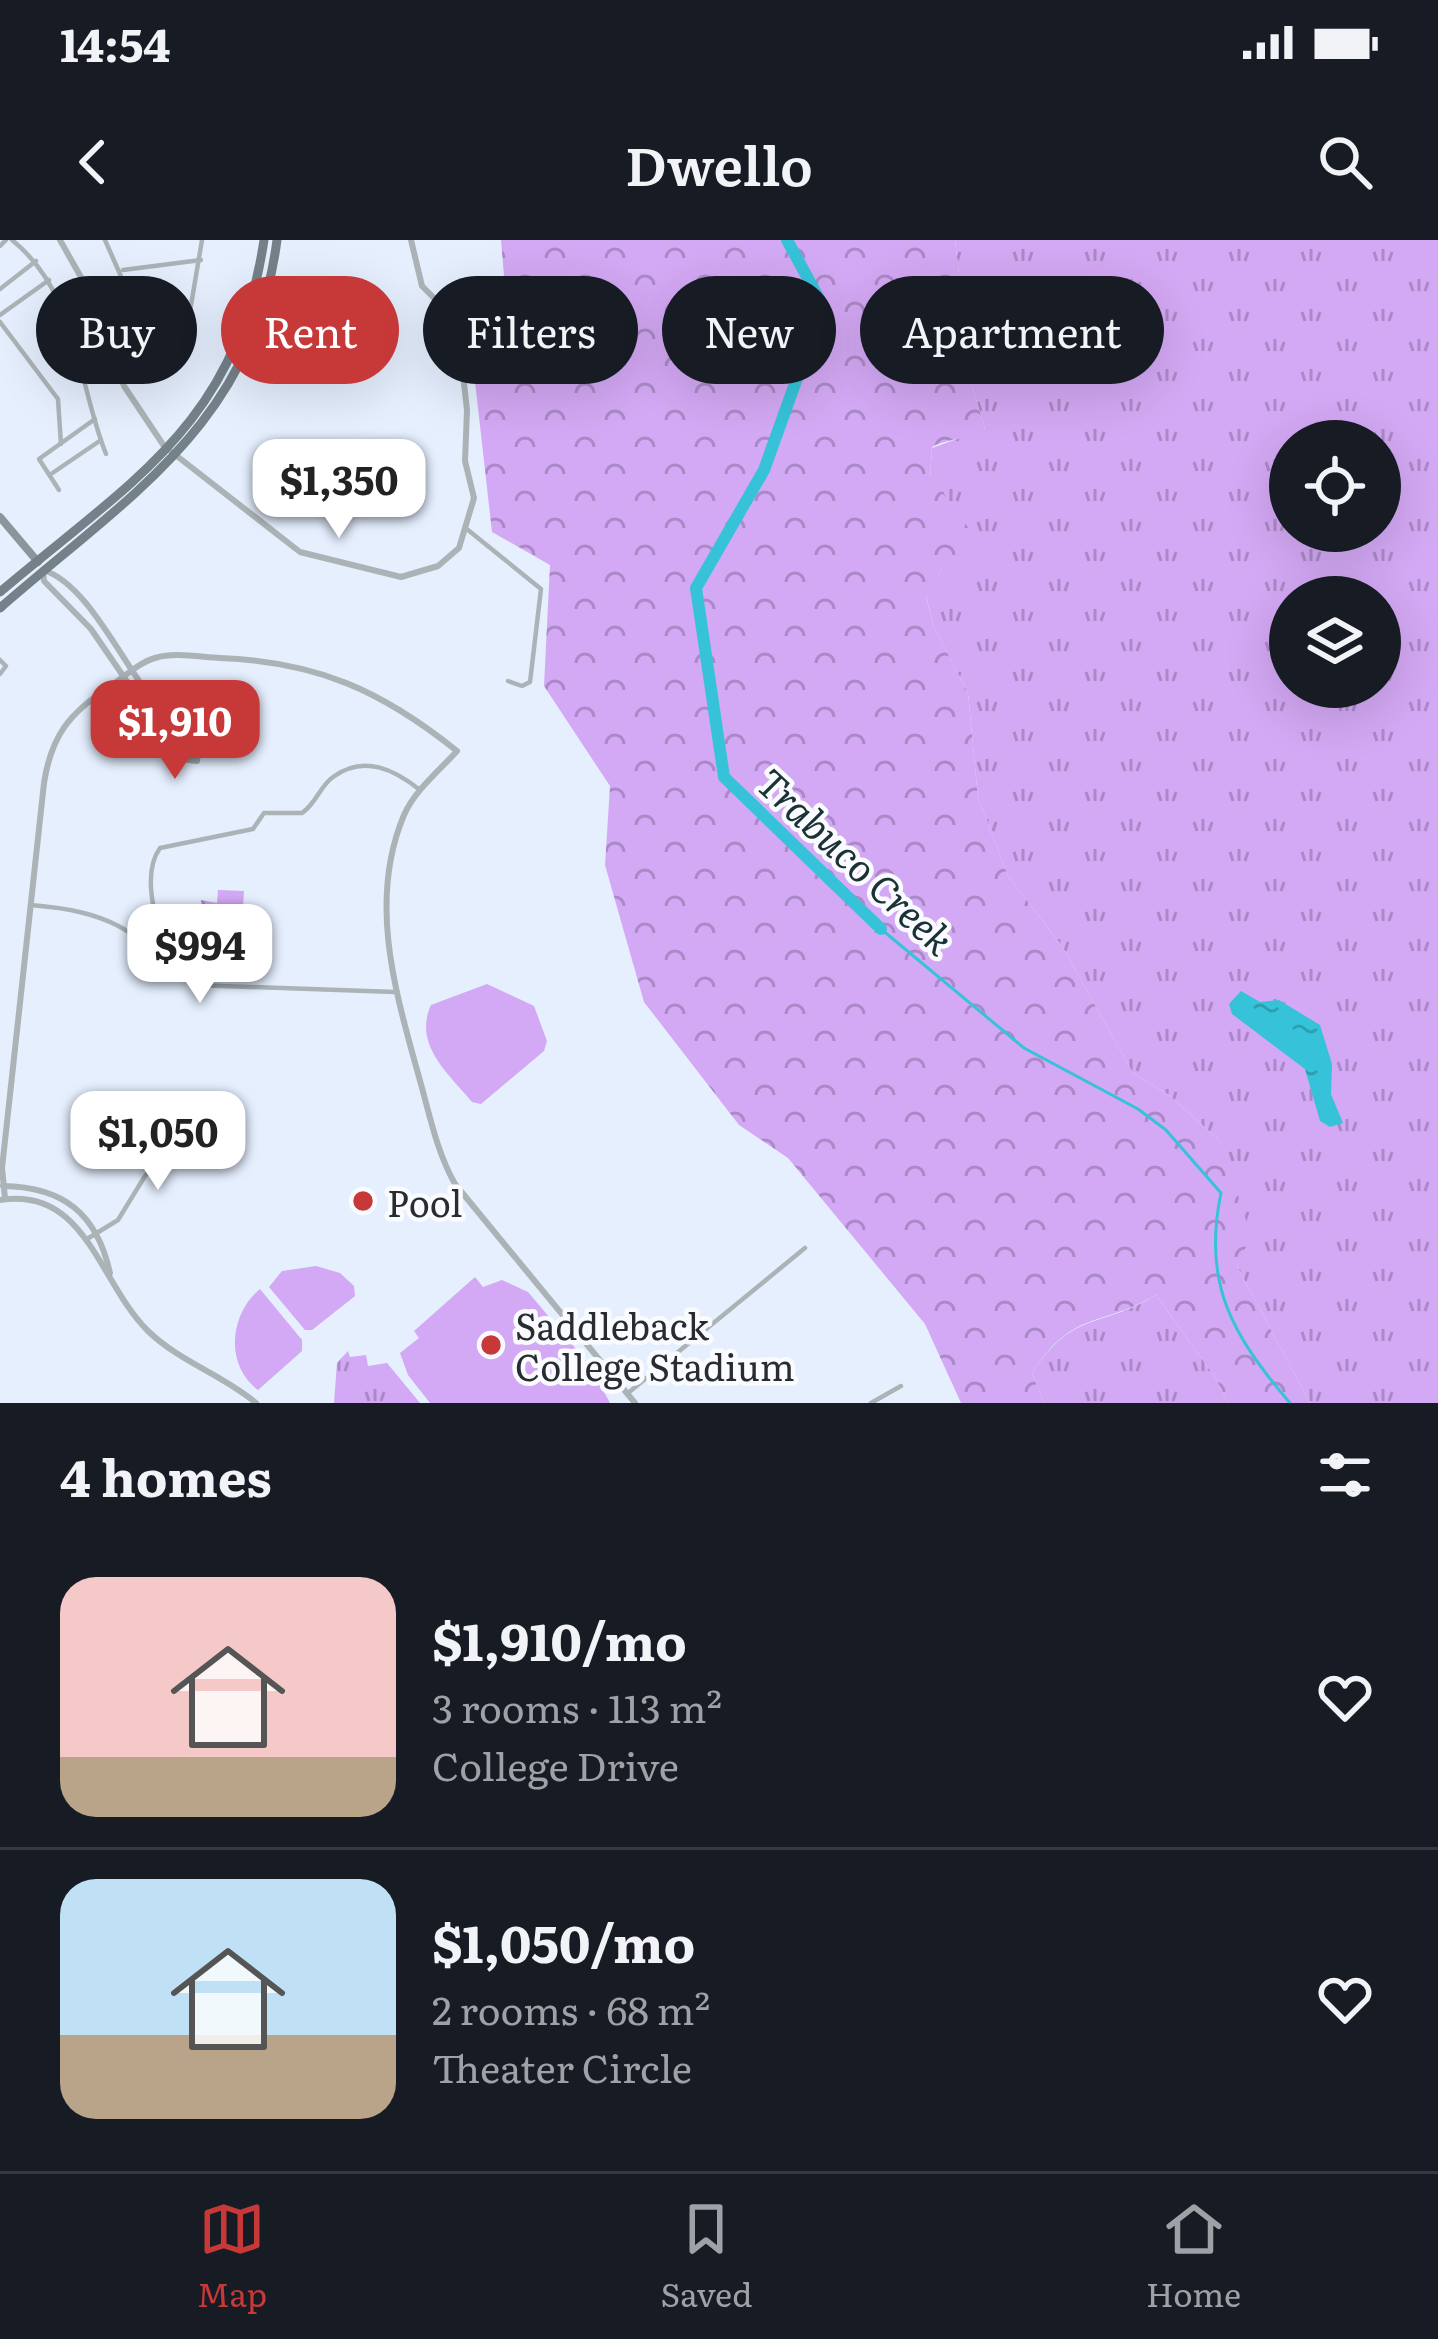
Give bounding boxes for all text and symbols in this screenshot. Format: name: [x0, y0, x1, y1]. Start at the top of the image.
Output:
text: 14:54: [60, 9, 171, 76]
text: Dwello: [625, 122, 813, 203]
icon: back: [60, 129, 126, 195]
icon: search: [1312, 129, 1378, 195]
chip: Buy: [36, 276, 197, 384]
chip: Rent: [221, 276, 399, 384]
chip: Filters: [423, 276, 638, 384]
chip: New: [662, 276, 836, 384]
chip: Apartment: [860, 276, 1164, 384]
map controls: [1269, 420, 1401, 708]
button: locate: [1269, 420, 1401, 552]
pin: $1,350: [241, 439, 437, 541]
text: $1,350: [280, 449, 398, 507]
button: layers: [1269, 576, 1401, 708]
pin: $1,910: [77, 680, 273, 782]
text: $1,910: [118, 690, 232, 748]
water label: Trabuco Creek: [746, 753, 969, 967]
pin: $994: [129, 904, 271, 1006]
text: $994: [154, 914, 246, 972]
pin: $1,050: [60, 1091, 256, 1193]
text: $1,050: [97, 1101, 219, 1159]
place label: Pool: [387, 1175, 462, 1228]
marker: Pool: [350, 1188, 376, 1214]
place label: Saddleback College Stadium: [515, 1298, 795, 1392]
marker: Saddleback College Stadium: [478, 1332, 504, 1358]
text: 4 homes: [60, 1437, 272, 1513]
icon: filters: [1312, 1442, 1378, 1508]
text: $1,910/mo: [432, 1601, 687, 1677]
icon: home: [156, 1625, 300, 1769]
icon: heart: [1312, 1664, 1378, 1730]
text: 3 rooms · 113 m²: [432, 1677, 722, 1735]
text: College Drive: [432, 1735, 679, 1793]
text: $1,050/mo: [432, 1903, 695, 1979]
icon: home: [156, 1927, 300, 2071]
icon: heart: [1312, 1966, 1378, 2032]
text: 2 rooms · 68 m²: [432, 1979, 710, 2037]
text: Theater Circle: [432, 2037, 692, 2095]
tab: Map: [197, 2196, 267, 2317]
tab: Saved: [661, 2196, 752, 2317]
tab: Home: [1146, 2196, 1241, 2317]

